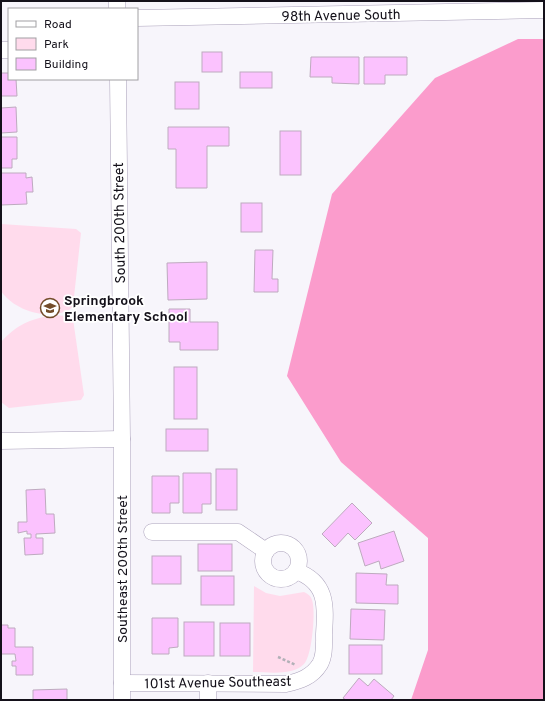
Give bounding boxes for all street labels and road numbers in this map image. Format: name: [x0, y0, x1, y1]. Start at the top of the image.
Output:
street label: 98th Avenue South: [281, 7, 401, 26]
street label: South 200th Street: [111, 162, 130, 284]
street label: Southeast 200th Street: [115, 495, 132, 643]
street label: 101st Avenue Southeast: [144, 674, 292, 693]

